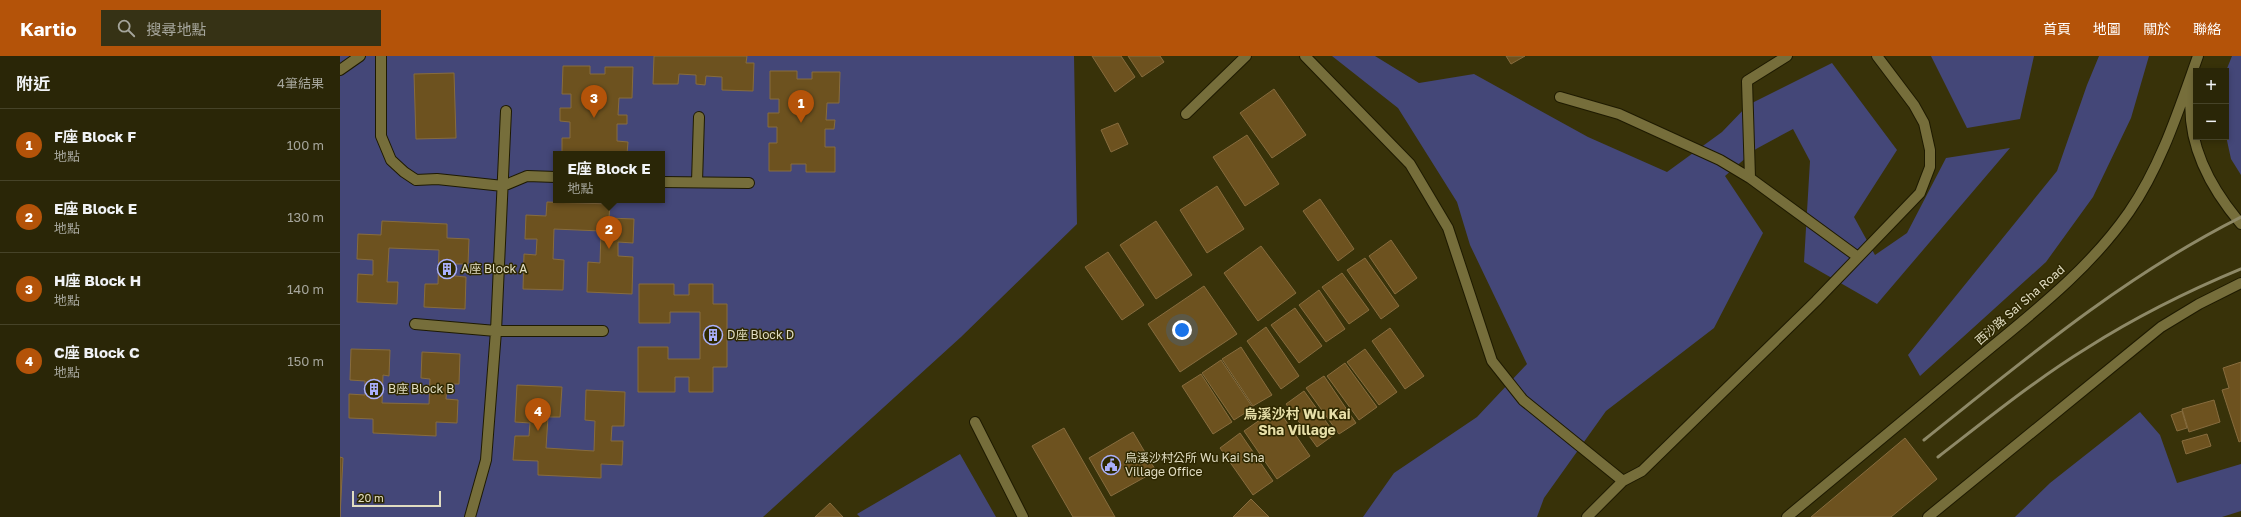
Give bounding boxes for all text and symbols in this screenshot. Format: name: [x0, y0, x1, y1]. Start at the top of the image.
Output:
search box: [101, 10, 381, 46]
text: Kartio: [20, 17, 77, 40]
icon: search: [115, 17, 137, 39]
text: 搜尋地點: [147, 20, 207, 38]
text: 首頁: [2043, 20, 2071, 37]
text: 地圖: [2093, 20, 2121, 37]
text: 關於: [2143, 20, 2171, 37]
text: 聯絡: [2193, 20, 2221, 37]
map controls: [2193, 68, 2229, 140]
button: +: [2193, 68, 2229, 104]
text: 附近: [16, 73, 50, 94]
text: 4筆結果: [277, 75, 324, 91]
pin: 3: [581, 85, 607, 118]
pin: 1: [788, 90, 814, 123]
button: −: [2193, 104, 2229, 140]
text: F座 Block F: [54, 127, 136, 145]
text: 1: [26, 137, 32, 153]
text: 100 m: [287, 137, 324, 153]
text: 地點: [54, 148, 80, 164]
popup: [553, 151, 665, 203]
text: E座 Block E: [567, 159, 651, 177]
text: 地點: [567, 180, 593, 196]
text: E座 Block E: [54, 199, 137, 217]
text: 2: [25, 209, 33, 225]
text: 130 m: [287, 209, 324, 225]
pin: 2: [596, 216, 622, 249]
text: 地點: [54, 220, 80, 236]
building icon: A座 Block A: [436, 258, 458, 280]
place label: A座 Block A: [461, 261, 527, 276]
street label: 西沙路 Sai Sha Road: [1972, 262, 2068, 348]
text: H座 Block H: [54, 271, 141, 289]
text: 3: [25, 281, 33, 297]
text: 140 m: [287, 281, 324, 297]
text: 地點: [54, 292, 80, 308]
your location: [1172, 320, 1192, 340]
building icon: D座 Block D: [702, 324, 724, 346]
place label: D座 Block D: [727, 327, 794, 342]
text: C座 Block C: [54, 343, 140, 361]
text: 4: [25, 353, 33, 369]
text: 150 m: [287, 353, 324, 369]
text: 地點: [54, 364, 80, 380]
building icon: B座 Block B: [363, 378, 385, 400]
place label: B座 Block B: [388, 381, 454, 396]
pin: 4: [525, 398, 551, 431]
district label: 烏溪沙村 Wu Kai Sha Village: [1243, 405, 1351, 438]
place label: 烏溪沙村公所 Wu Kai Sha Village Office: [1125, 450, 1265, 479]
public building icon: 烏溪沙村公所 Wu Kai Sha Village Office: [1100, 454, 1122, 476]
scale bar: [352, 489, 441, 508]
text: 20 m: [358, 491, 384, 504]

